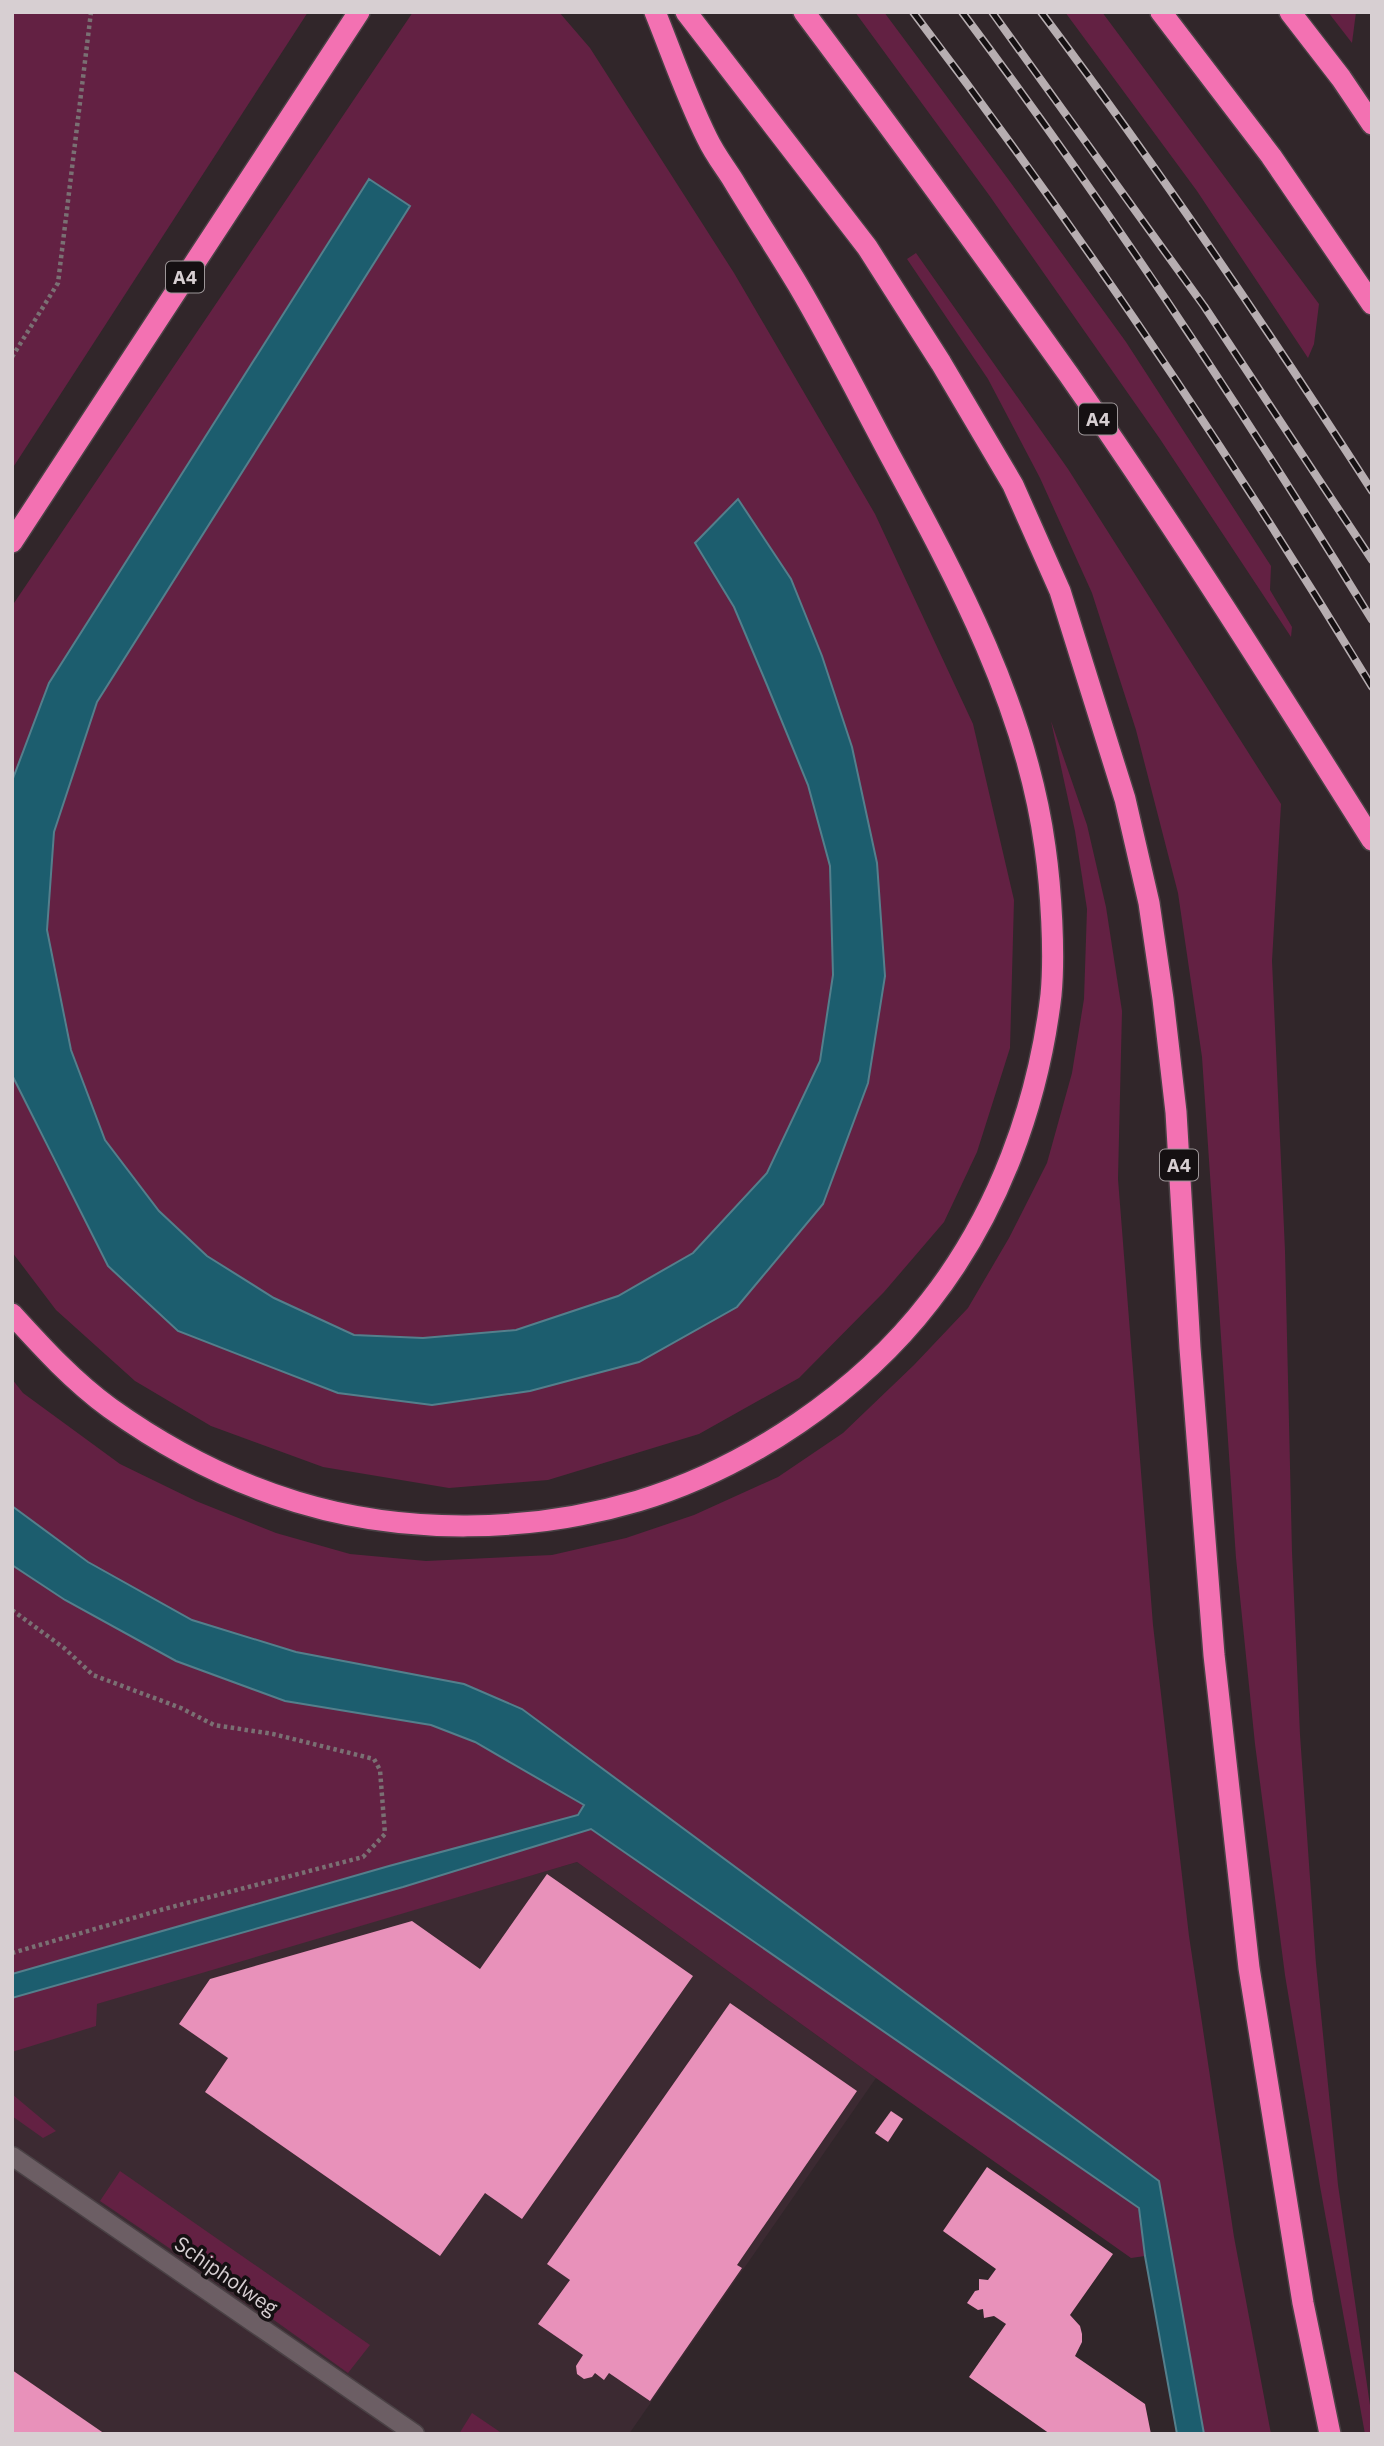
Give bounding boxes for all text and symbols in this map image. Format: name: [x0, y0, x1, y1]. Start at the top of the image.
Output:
road number: A4: [166, 262, 204, 292]
road number: A4: [1079, 404, 1117, 434]
road number: A4: [1160, 1149, 1198, 1180]
street label: Schipholweg: [169, 2229, 284, 2321]

